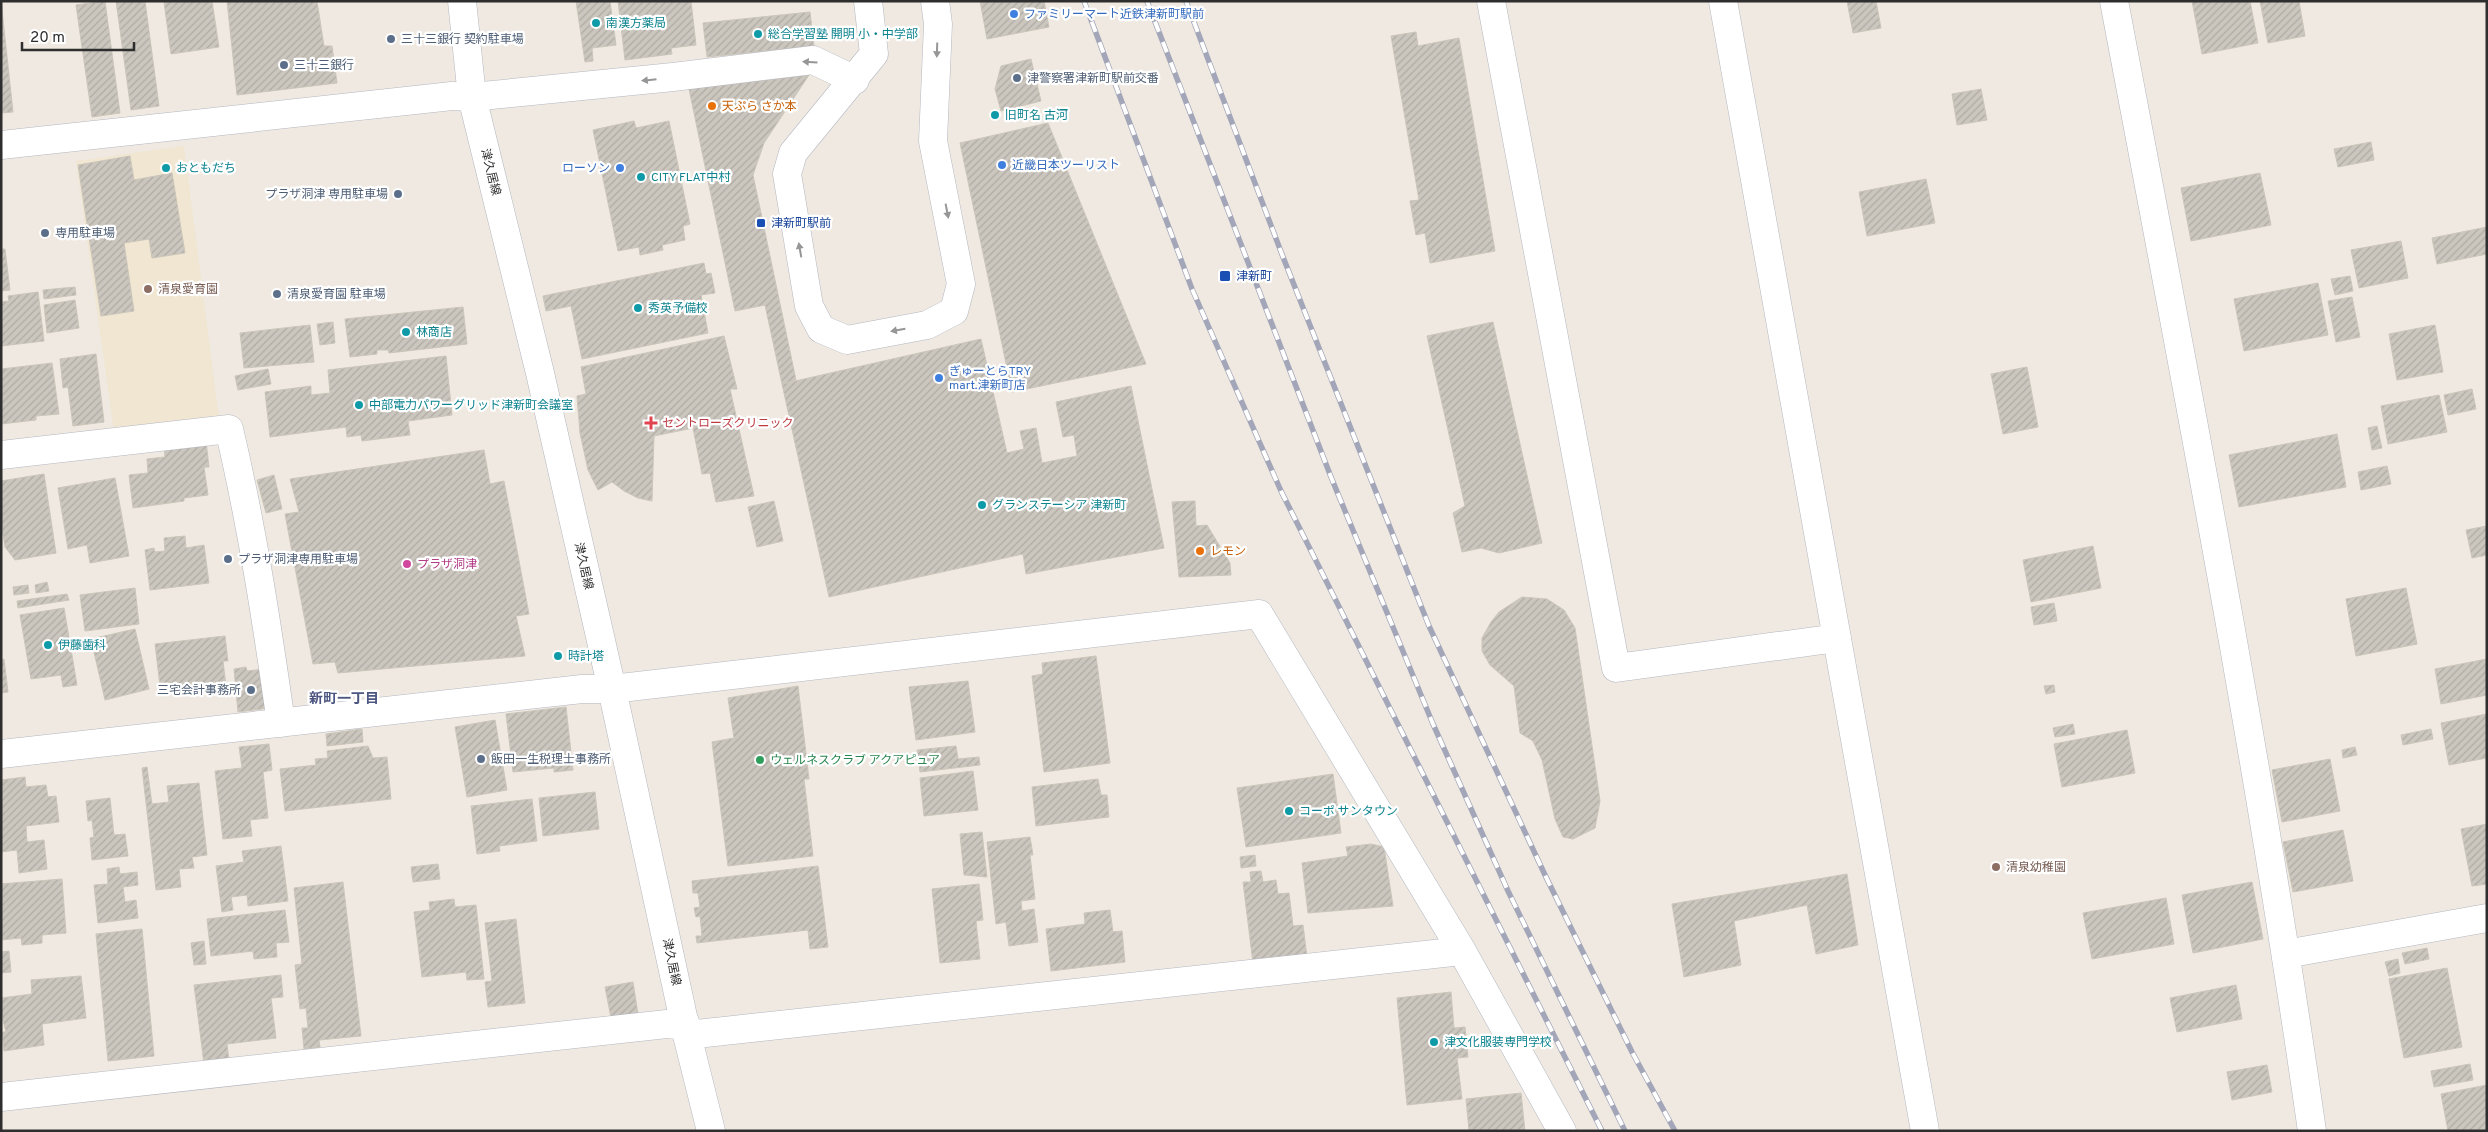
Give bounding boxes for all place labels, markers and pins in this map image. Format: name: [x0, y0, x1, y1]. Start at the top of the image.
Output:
place label: ファミリーマート近鉄津新町駅前: [1024, 7, 1204, 23]
marker: ファミリーマート近鉄津新町駅前: [1008, 8, 1020, 20]
place label: 南漢方薬局: [606, 16, 666, 32]
marker: 南漢方薬局: [590, 17, 602, 29]
place label: 総合学習塾 開明 小・中学部: [768, 27, 918, 43]
marker: 総合学習塾 開明 小・中学部: [752, 28, 764, 40]
place label: 三十三銀行 契約駐車場: [401, 32, 524, 48]
marker: 三十三銀行 契約駐車場: [385, 33, 397, 45]
place label: 三十三銀行: [294, 58, 354, 74]
marker: 三十三銀行: [278, 59, 290, 71]
place label: 津警察署津新町駅前交番: [1027, 71, 1159, 87]
marker: 津警察署津新町駅前交番: [1011, 72, 1023, 84]
place label: 天ぷら さか本: [722, 99, 797, 115]
marker: 天ぷら さか本: [706, 100, 718, 112]
place label: 旧町名 古河: [1005, 108, 1068, 124]
marker: 旧町名 古河: [989, 109, 1001, 121]
place label: 近畿日本ツーリスト: [1012, 158, 1120, 174]
marker: 近畿日本ツーリスト: [996, 159, 1008, 171]
place label: おともだち: [176, 161, 236, 177]
place label: ローソン: [562, 161, 610, 177]
marker: おともだち: [160, 162, 172, 174]
marker: ローソン: [614, 162, 626, 174]
place label: CITY FLAT中村: [651, 170, 731, 186]
marker: CITY FLAT中村: [635, 171, 647, 183]
place label: プラザ洞津 専用駐車場: [265, 187, 388, 203]
marker: プラザ洞津 専用駐車場: [392, 188, 404, 200]
place label: 津新町駅前: [771, 216, 831, 232]
marker: 津新町駅前: [755, 217, 767, 229]
place label: 専用駐車場: [55, 226, 115, 242]
marker: 専用駐車場: [39, 227, 51, 239]
marker: 津新町: [1218, 269, 1232, 283]
place label: 津新町: [1236, 269, 1272, 285]
place label: 清泉愛育園: [158, 282, 218, 298]
marker: 清泉愛育園: [142, 283, 154, 295]
place label: 清泉愛育園 駐車場: [287, 287, 386, 303]
marker: 清泉愛育園 駐車場: [271, 288, 283, 300]
place label: 秀英予備校: [648, 301, 708, 317]
marker: 秀英予備校: [632, 302, 644, 314]
place label: 林商店: [416, 325, 452, 341]
marker: 林商店: [400, 326, 412, 338]
place label: ぎゅーとらTRY mart.津新町店: [949, 364, 1031, 394]
marker: ぎゅーとらTRY mart.津新町店: [933, 372, 945, 384]
place label: 中部電力パワーグリッド津新町会議室: [369, 398, 573, 414]
marker: 中部電力パワーグリッド津新町会議室: [353, 399, 365, 411]
marker: セントローズクリニック: [644, 416, 658, 430]
place label: セントローズクリニック: [662, 416, 793, 432]
place label: グランステーシア 津新町: [992, 498, 1126, 514]
marker: グランステーシア 津新町: [976, 499, 988, 511]
place label: レモン: [1210, 544, 1246, 560]
marker: レモン: [1194, 545, 1206, 557]
place label: プラザ洞津専用駐車場: [238, 552, 358, 568]
marker: プラザ洞津専用駐車場: [222, 553, 234, 565]
place label: プラザ洞津: [417, 557, 477, 573]
marker: プラザ洞津: [401, 558, 413, 570]
place label: 伊藤歯科: [58, 638, 106, 654]
marker: 伊藤歯科: [42, 639, 54, 651]
place label: 時計塔: [568, 649, 604, 665]
marker: 時計塔: [552, 650, 564, 662]
place label: 三宅会計事務所: [157, 683, 241, 699]
marker: 三宅会計事務所: [245, 684, 257, 696]
place label: 飯田一生税理士事務所: [491, 752, 611, 768]
marker: 飯田一生税理士事務所: [475, 753, 487, 765]
place label: ウェルネスクラブ アクアピュア: [770, 753, 940, 769]
marker: ウェルネスクラブ アクアピュア: [754, 754, 766, 766]
place label: コーポ サンタウン: [1299, 804, 1398, 820]
marker: コーポ サンタウン: [1283, 805, 1295, 817]
place label: 清泉幼稚園: [2006, 860, 2066, 876]
marker: 清泉幼稚園: [1990, 861, 2002, 873]
place label: 津文化服装専門学校: [1444, 1035, 1552, 1051]
marker: 津文化服装専門学校: [1428, 1036, 1440, 1048]

